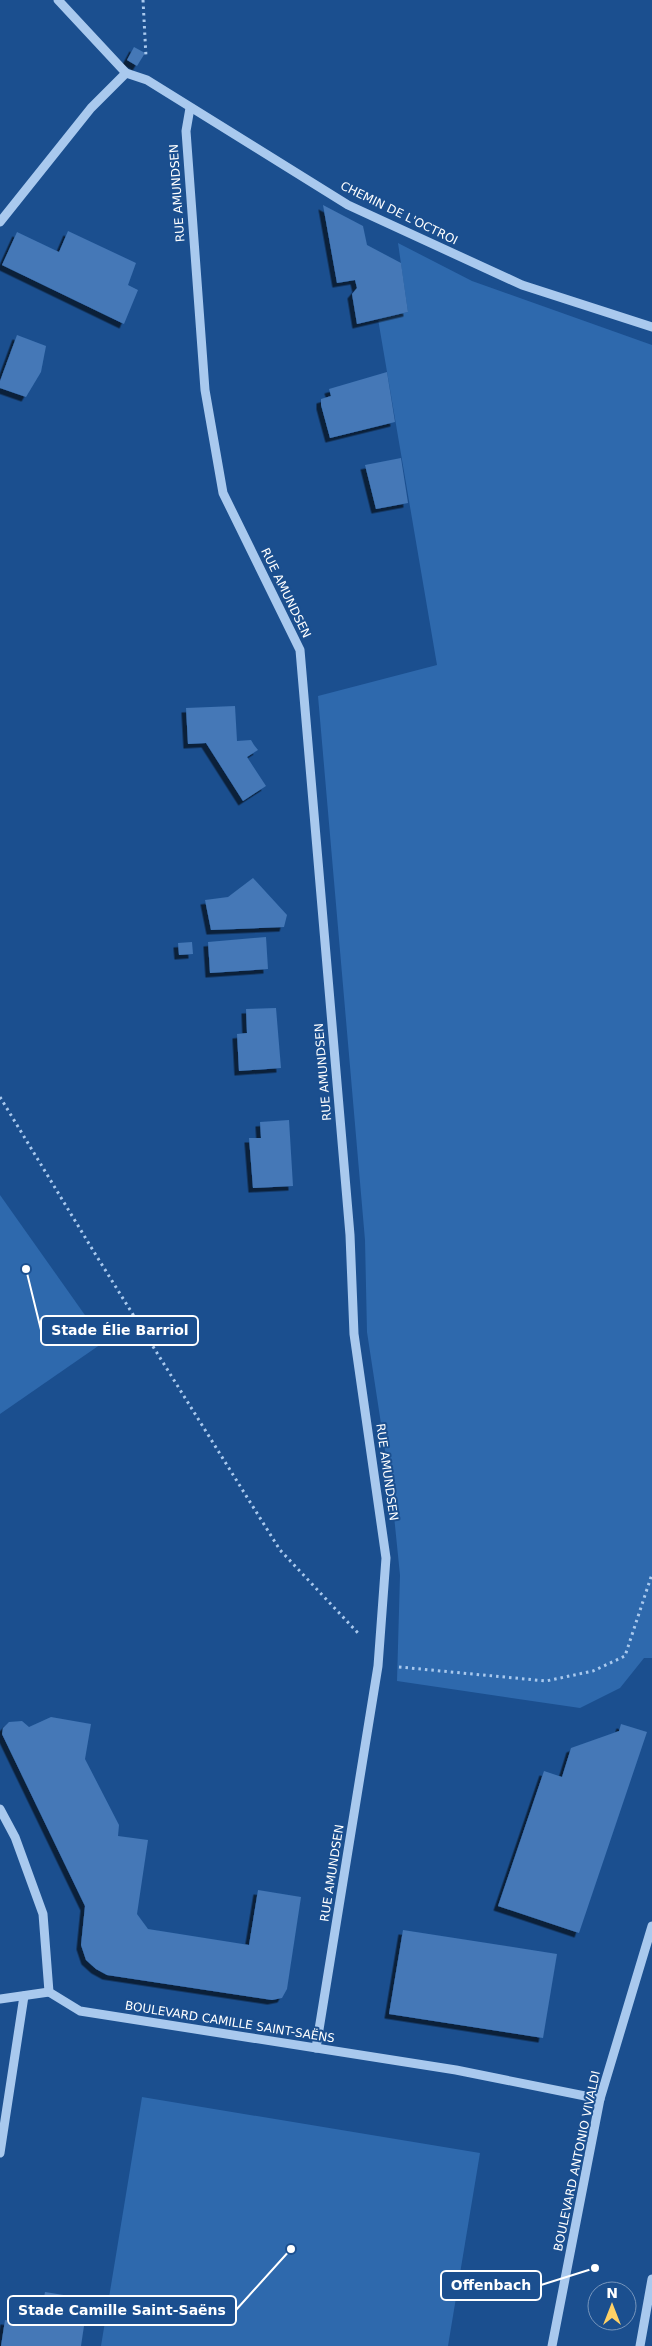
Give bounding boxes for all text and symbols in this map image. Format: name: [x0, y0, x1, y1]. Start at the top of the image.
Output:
street label: RUE AMUNDSEN: [167, 143, 187, 243]
street label: CHEMIN DE L'OCTROI: [338, 178, 460, 248]
street label: RUE AMUNDSEN: [258, 546, 314, 640]
street label: RUE AMUNDSEN: [312, 1022, 334, 1122]
callout: Stade Élie Barriol: [41, 1316, 198, 1345]
text: Stade Élie Barriol: [51, 1322, 189, 1338]
street label: RUE AMUNDSEN: [373, 1422, 401, 1522]
street label: RUE AMUNDSEN: [317, 1823, 347, 1923]
street label: BOULEVARD CAMILLE SAINT-SAËNS: [124, 1998, 336, 2046]
street label: BOULEVARD ANTONIO VIVALDI: [551, 2069, 603, 2253]
callout: Offenbach: [441, 2271, 541, 2300]
text: Offenbach: [451, 2277, 531, 2293]
north arrow: [587, 2281, 637, 2331]
text: N: [606, 2285, 618, 2301]
callout: Stade Camille Saint-Saëns: [8, 2296, 236, 2325]
text: Stade Camille Saint-Saëns: [18, 2302, 226, 2318]

